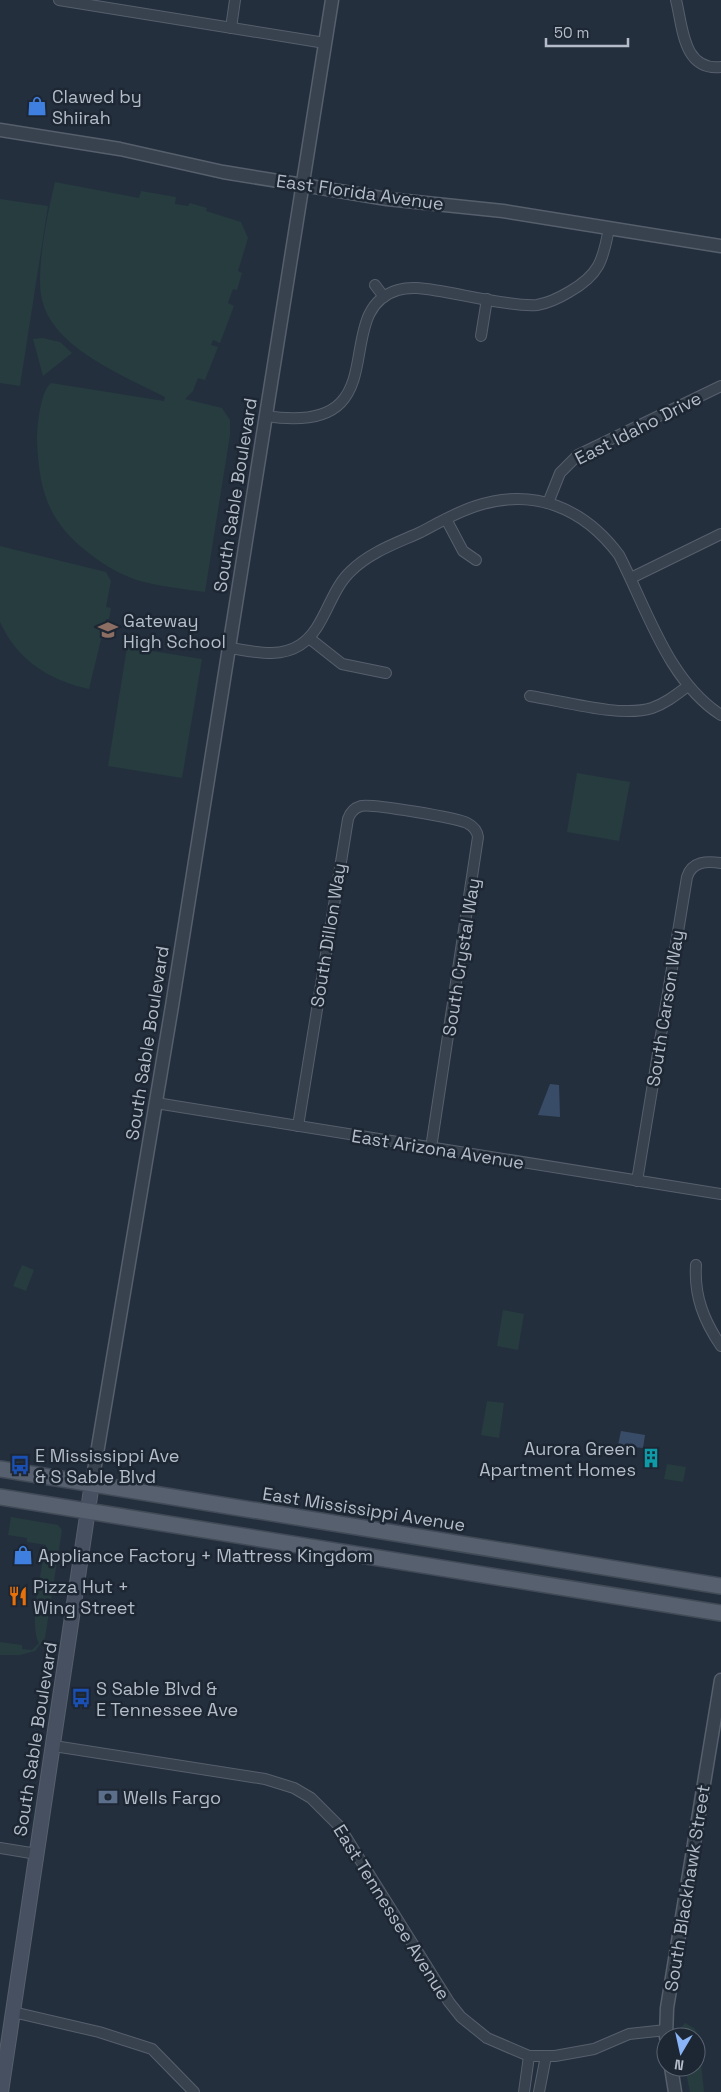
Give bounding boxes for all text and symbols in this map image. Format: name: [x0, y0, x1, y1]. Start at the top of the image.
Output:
scale bar: [546, 15, 628, 47]
text: 50 m: [554, 23, 589, 42]
place label: Clawed by Shiirah: [52, 85, 142, 129]
shop icon: Clawed by Shiirah: [26, 95, 48, 117]
street label: East Florida Avenue: [275, 169, 445, 215]
street label: East Idaho Drive: [571, 386, 705, 470]
street label: South Sable Boulevard: [208, 396, 262, 594]
place label: Gateway High School: [123, 609, 226, 653]
school or university icon: Gateway High School: [97, 619, 119, 641]
street label: South Dillon Way: [305, 861, 351, 1009]
street label: South Crystal Way: [437, 876, 485, 1038]
street label: South Carson Way: [641, 928, 689, 1088]
street label: South Sable Boulevard: [120, 944, 174, 1142]
street label: East Arizona Avenue: [350, 1124, 526, 1174]
place label: Aurora Green Apartment Homes: [479, 1437, 636, 1481]
place label: E Mississippi Ave & S Sable Blvd: [35, 1444, 180, 1488]
building icon: Aurora Green Apartment Homes: [640, 1447, 662, 1469]
bus stop icon: E Mississippi Ave & S Sable Blvd: [9, 1454, 31, 1476]
street label: East Mississippi Avenue: [261, 1482, 467, 1536]
shop icon: Appliance Factory + Mattress Kingdom: [12, 1544, 34, 1566]
place label: Appliance Factory + Mattress Kingdom: [38, 1544, 373, 1567]
place label: Pizza Hut + Wing Street: [33, 1575, 135, 1619]
restaurant icon: Pizza Hut + Wing Street: [7, 1585, 29, 1607]
street label: South Sable Boulevard: [8, 1640, 62, 1838]
place label: S Sable Blvd & E Tennessee Ave: [96, 1677, 238, 1721]
bus stop icon: S Sable Blvd & E Tennessee Ave: [70, 1687, 92, 1709]
street label: South Blackhawk Street: [659, 1783, 715, 1993]
bank icon: Wells Fargo: [97, 1786, 119, 1808]
place label: Wells Fargo: [123, 1786, 221, 1809]
street label: East Tennessee Avenue: [329, 1820, 455, 2004]
north arrow: [656, 2027, 706, 2077]
text: N: [673, 2055, 685, 2074]

